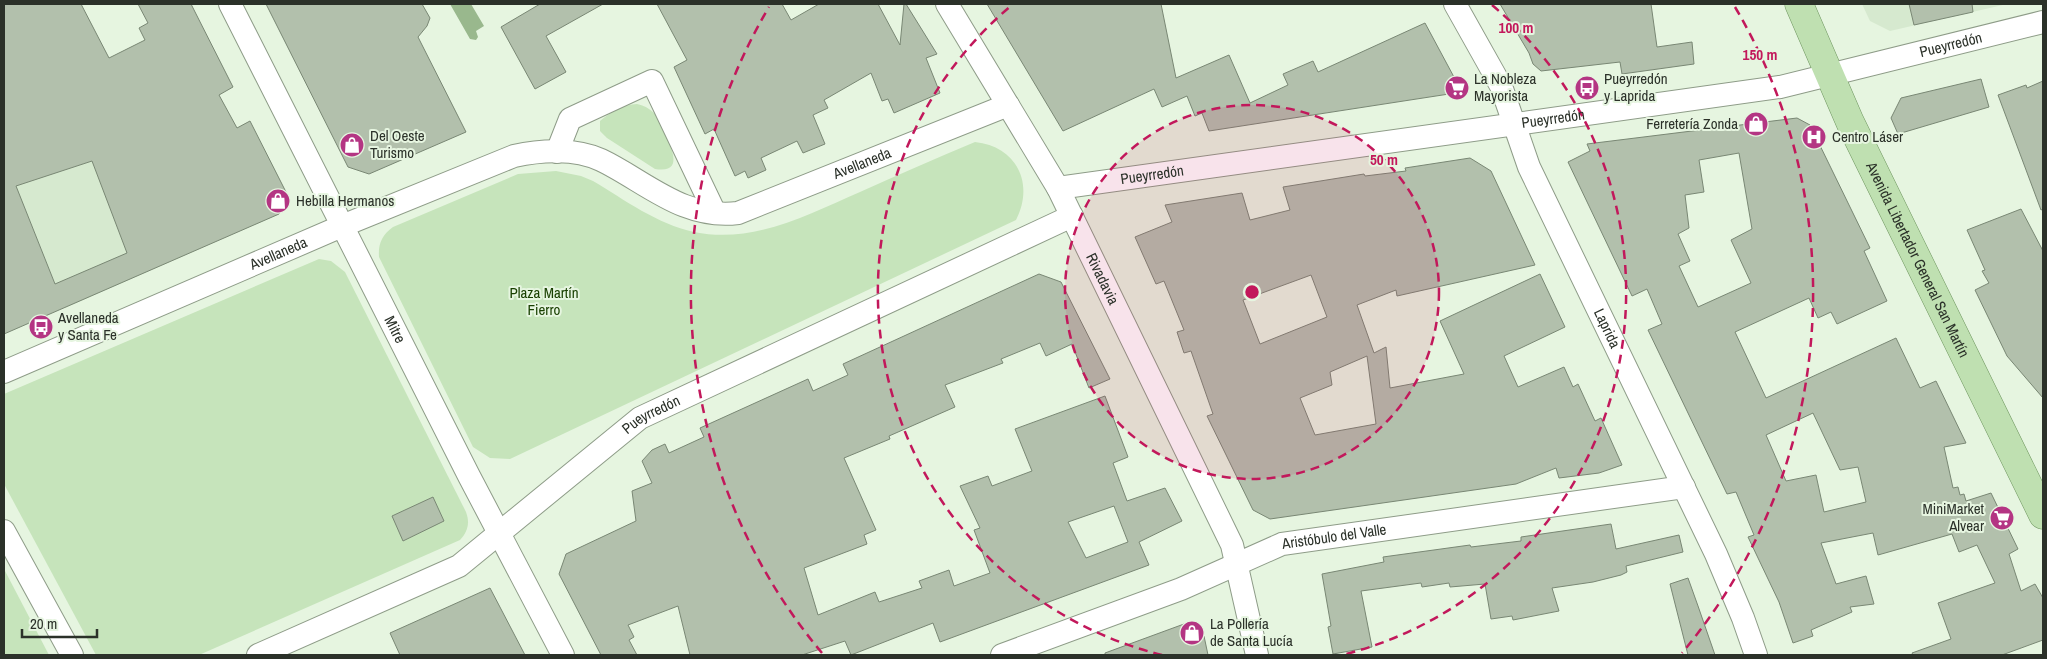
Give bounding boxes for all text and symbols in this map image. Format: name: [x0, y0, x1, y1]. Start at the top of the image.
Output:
text: 100 m: [1499, 17, 1533, 38]
street label: Pueyrredón: [1917, 26, 1984, 62]
text: 150 m: [1743, 44, 1777, 65]
place label: La Nobleza Mayorista: [1474, 68, 1536, 106]
place label: Pueyrredón y Laprida: [1604, 68, 1668, 106]
supermarket icon: La Nobleza Mayorista: [1444, 75, 1470, 101]
bus stop icon: Pueyrredón y Laprida: [1574, 75, 1600, 101]
street label: Pueyrredón: [1520, 103, 1586, 133]
shop icon: Ferretería Zonda: [1743, 111, 1769, 137]
place label: Ferretería Zonda: [1646, 113, 1738, 134]
hospital icon: Centro Láser: [1801, 124, 1827, 150]
place label: Del Oeste Turismo: [370, 125, 425, 163]
place label: Centro Láser: [1832, 126, 1903, 147]
shop icon: Del Oeste Turismo: [339, 132, 365, 158]
street label: Avellaneda: [829, 142, 894, 184]
text: 50 m: [1370, 149, 1398, 170]
street label: Avenida Libertador General San Martín: [1861, 157, 1975, 361]
street label: Pueyrredón: [1119, 160, 1185, 189]
shop icon: Hebilla Hermanos: [265, 188, 291, 214]
place label: Hebilla Hermanos: [296, 190, 394, 211]
street label: Avellaneda: [245, 231, 310, 275]
street label: Rivadavia: [1081, 249, 1124, 308]
park label: Plaza Martín Fierro: [509, 282, 579, 320]
centre of rings: [1243, 283, 1261, 301]
street label: Laprida: [1589, 305, 1626, 352]
place label: Avellaneda y Santa Fe: [57, 307, 119, 345]
street label: Mitre: [380, 312, 411, 347]
bus stop icon: Avellaneda y Santa Fe: [28, 314, 54, 340]
street label: Pueyrredón: [617, 390, 683, 439]
place label: MiniMarket Alvear: [1922, 498, 1985, 536]
supermarket icon: MiniMarket Alvear: [1989, 505, 2015, 531]
street label: Aristóbulo del Valle: [1280, 518, 1388, 554]
scale bar: [22, 606, 98, 638]
text: 20 m: [30, 613, 57, 634]
place label: La Pollería de Santa Lucía: [1210, 613, 1293, 651]
shop icon: La Pollería de Santa Lucía: [1179, 620, 1205, 646]

